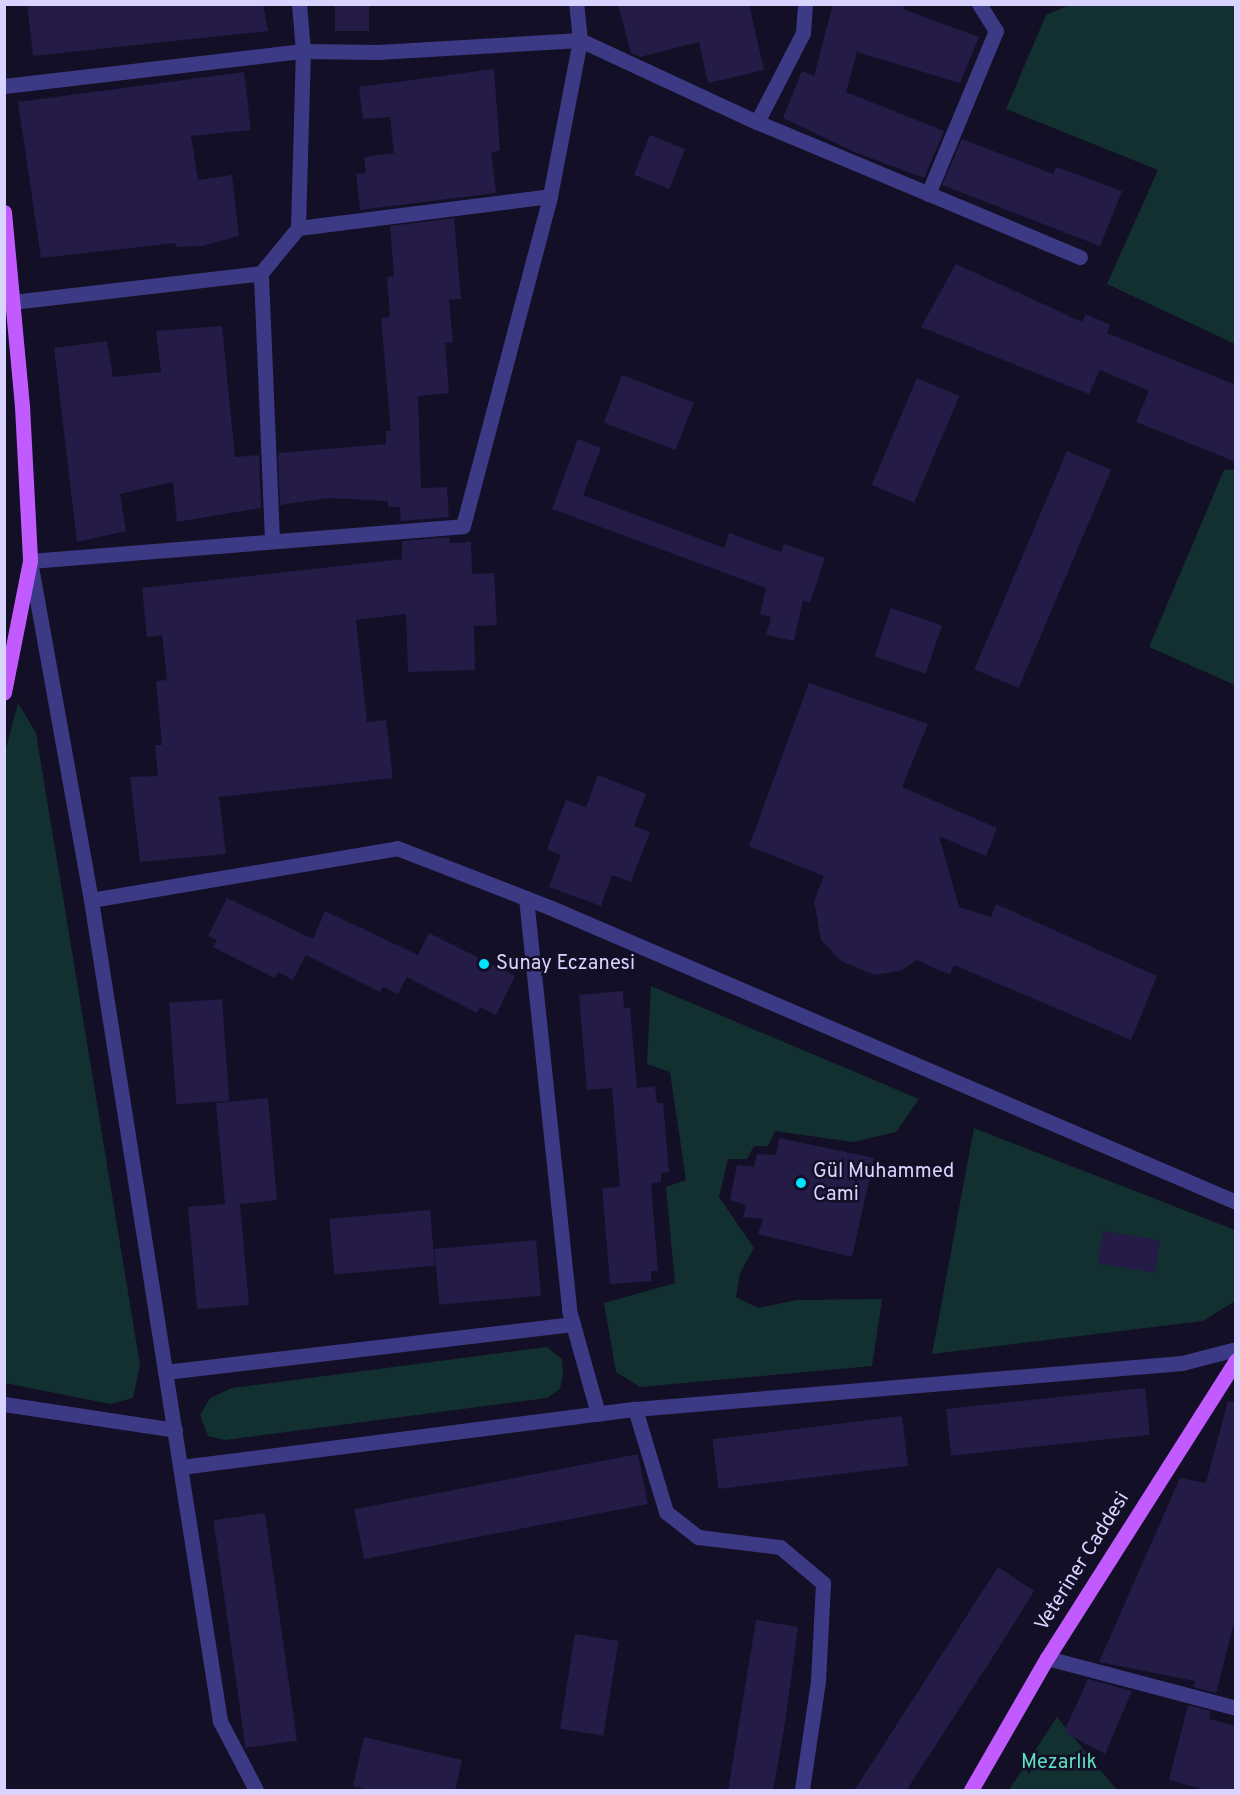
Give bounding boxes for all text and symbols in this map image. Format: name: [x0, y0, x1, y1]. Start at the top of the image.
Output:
place label: Sunay Eczanesi: [496, 952, 635, 976]
marker: Sunay Eczanesi: [477, 957, 491, 971]
place label: Gül Muhammed Cami: [813, 1160, 954, 1207]
marker: Gül Muhammed Cami: [794, 1176, 808, 1190]
street label: Veteriner Caddesi: [1031, 1488, 1135, 1636]
park label: Mezarlık: [1021, 1751, 1097, 1775]

